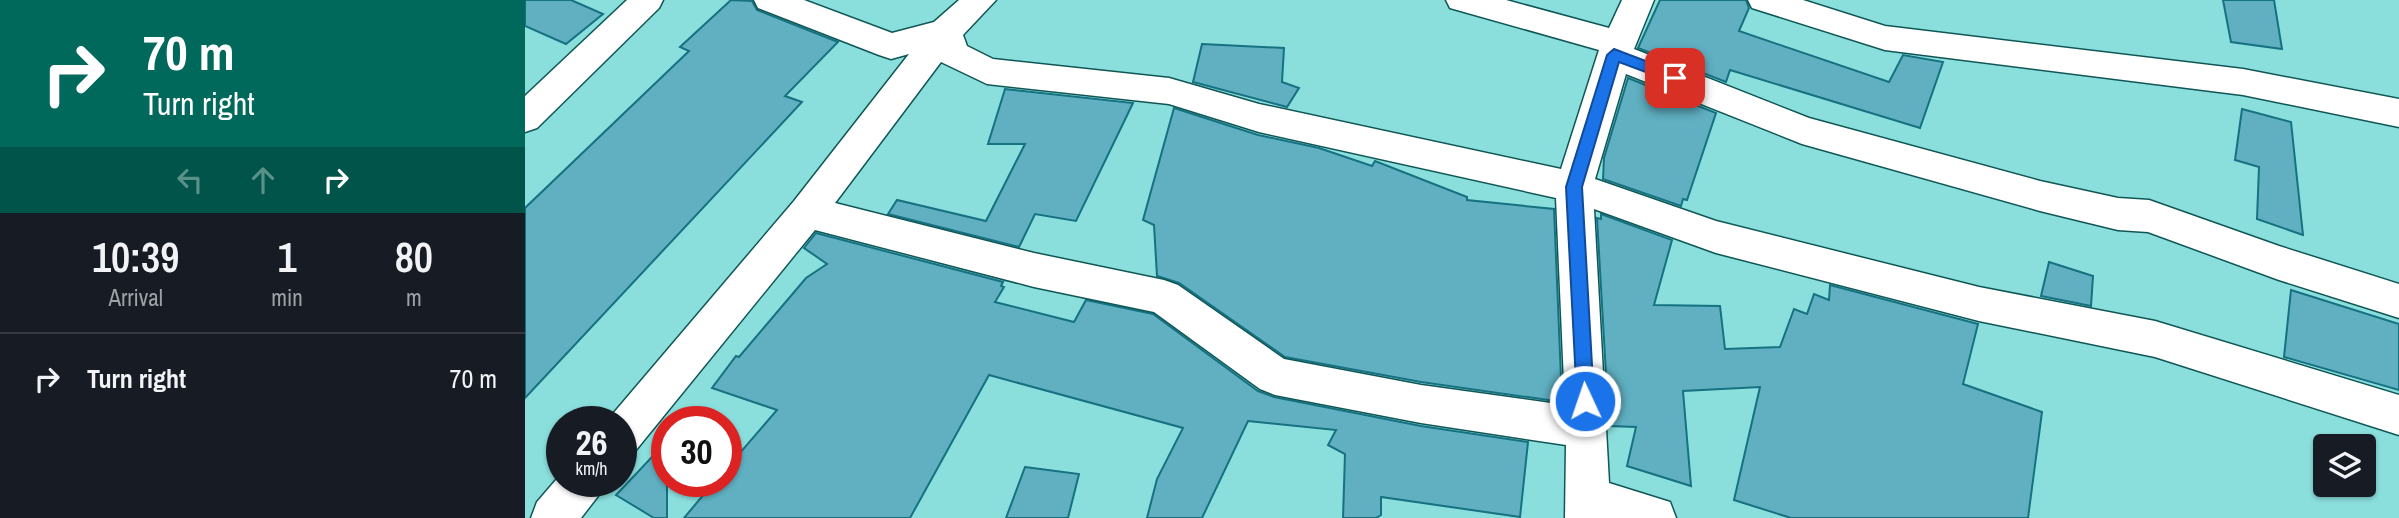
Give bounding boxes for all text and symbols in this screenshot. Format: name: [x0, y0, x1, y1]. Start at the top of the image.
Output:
text: 70 m: [143, 19, 235, 85]
icon: right: [28, 28, 119, 119]
pin: [1645, 48, 1705, 108]
icon: arrive: [1656, 59, 1694, 97]
text: Turn right: [143, 82, 255, 125]
icon: left: [171, 161, 209, 199]
icon: ahead: [244, 161, 282, 199]
icon: right: [317, 161, 355, 199]
text: 10:39: [92, 229, 179, 285]
text: 1: [277, 229, 297, 285]
text: 80: [395, 229, 433, 285]
text: Arrival: [108, 282, 163, 313]
text: min: [271, 282, 303, 313]
text: m: [406, 282, 422, 313]
icon: right: [28, 360, 66, 398]
text: Turn right: [87, 361, 186, 396]
text: 70 m: [450, 361, 497, 396]
position arrow: [1548, 364, 1622, 438]
speed limit sign: 30: [651, 406, 742, 497]
text: 26: [576, 419, 607, 466]
map controls: [2313, 434, 2376, 497]
button: layers: [2313, 434, 2376, 497]
text: km/h: [576, 456, 608, 481]

